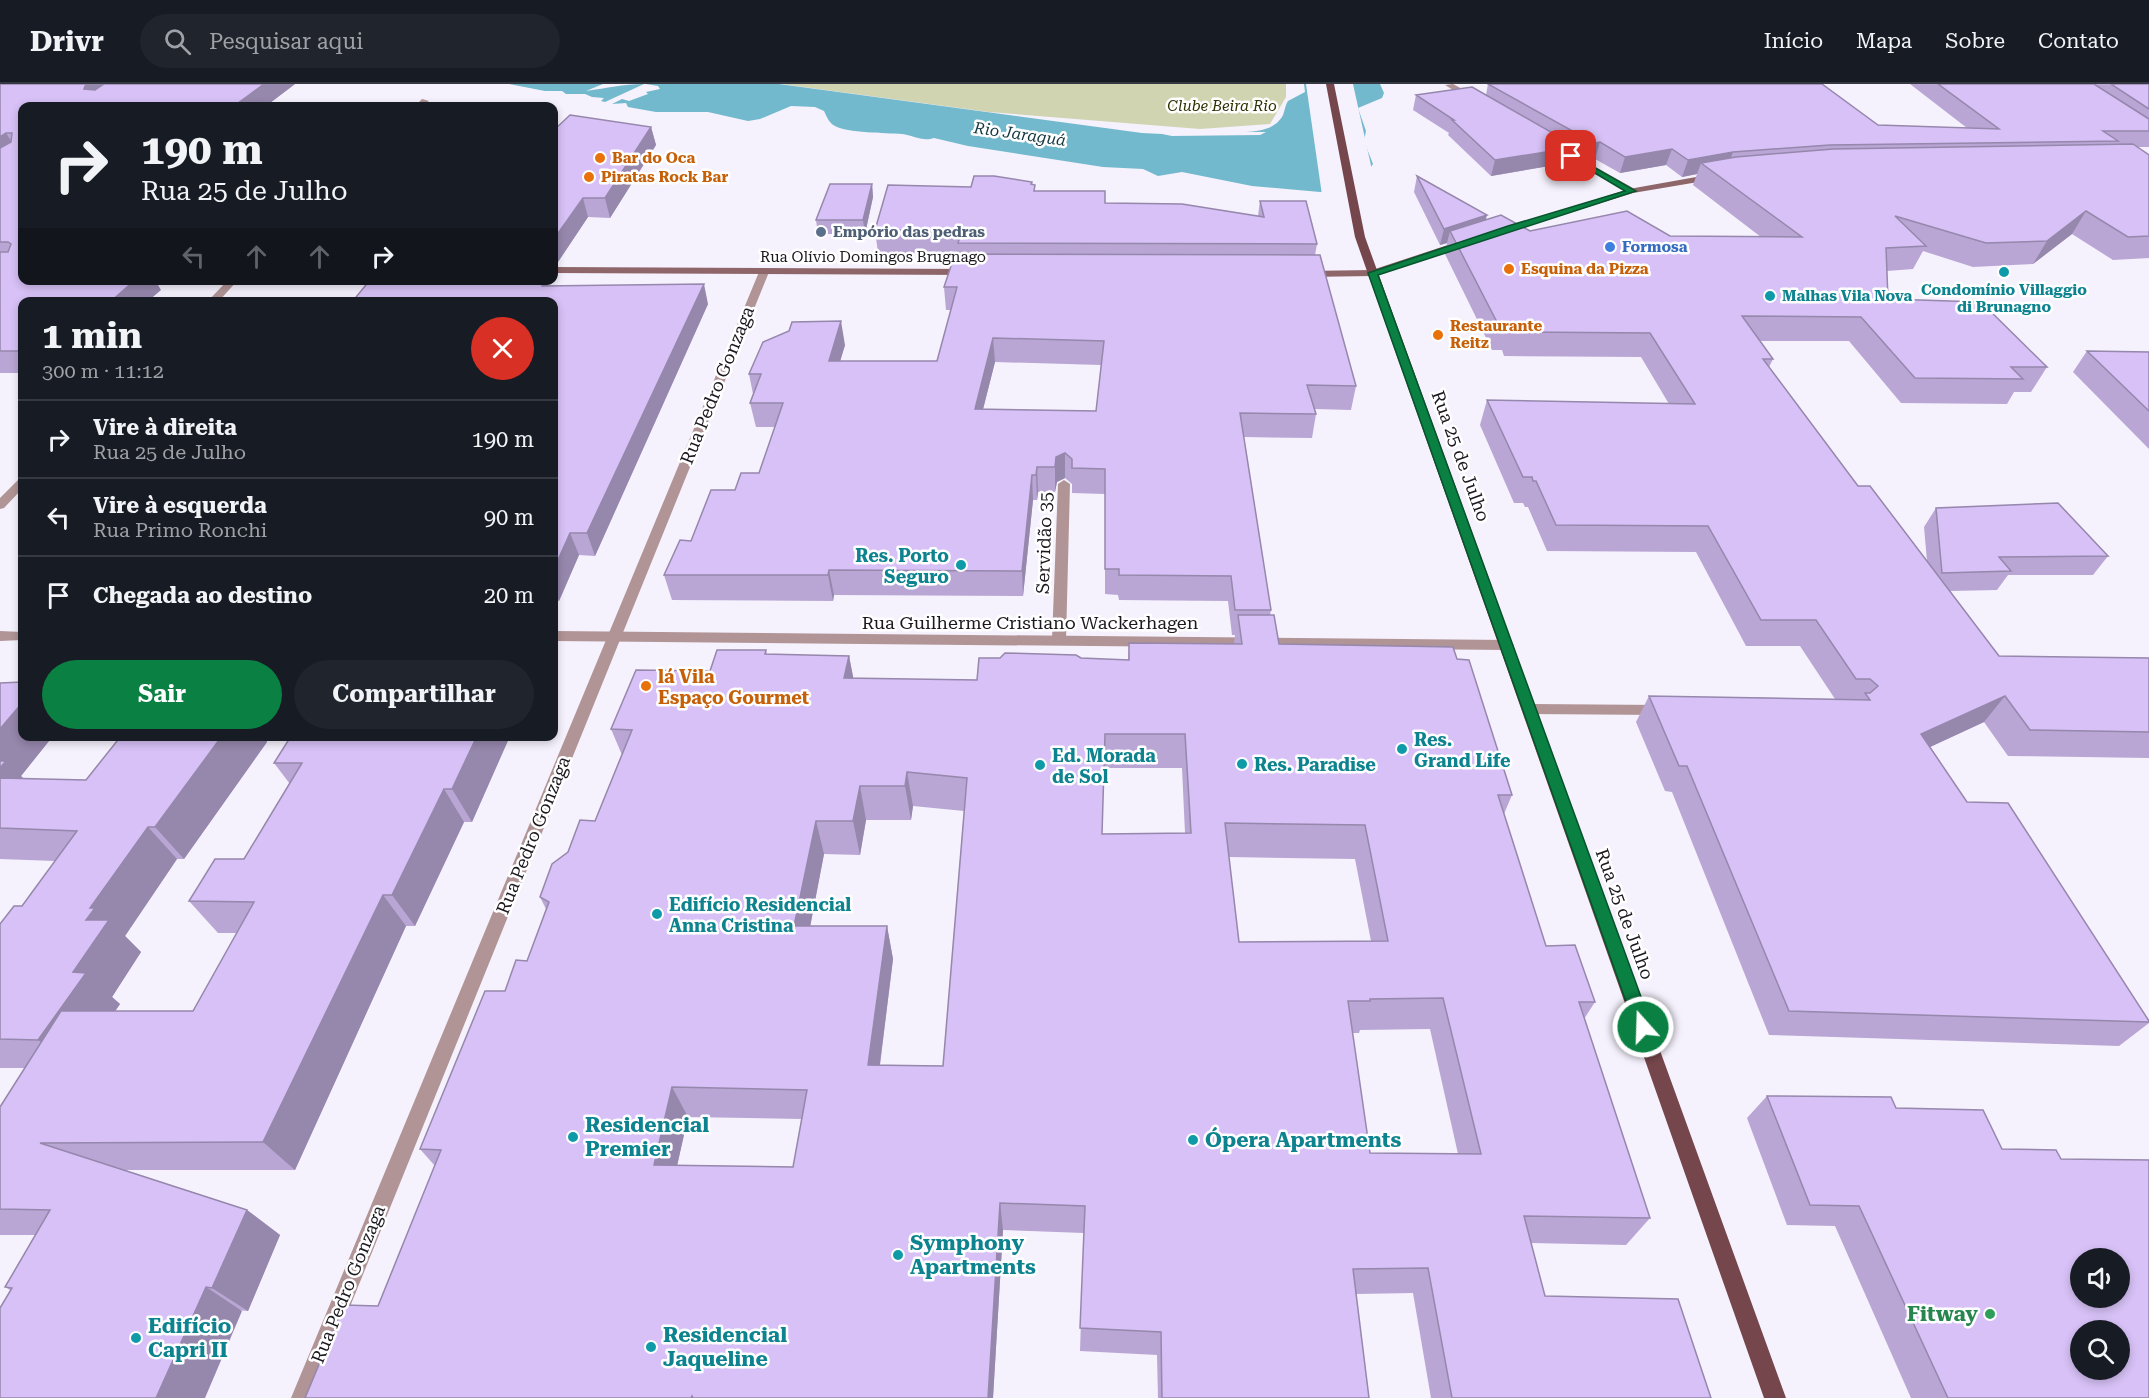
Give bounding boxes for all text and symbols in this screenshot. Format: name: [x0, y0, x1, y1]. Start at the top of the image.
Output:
search box: [140, 14, 560, 68]
text: Drivr: [30, 25, 104, 58]
icon: search: [161, 25, 194, 58]
text: Pesquisar aqui: [209, 29, 363, 54]
text: Início: [1764, 29, 1823, 53]
text: Mapa: [1856, 29, 1912, 53]
text: Sobre: [1945, 29, 2005, 53]
text: Contato: [2038, 29, 2119, 53]
park label: Clube Beira Rio: [1167, 97, 1277, 115]
water label: Rio Jaraguá: [972, 118, 1068, 150]
text: 190 m: [141, 125, 263, 174]
icon: right: [42, 126, 120, 204]
pin: [1545, 130, 1596, 181]
icon: arrive: [1554, 139, 1587, 172]
place label: Bar do Oca: [612, 149, 696, 167]
marker: Bar do Oca: [593, 151, 607, 165]
place label: Piratas Rock Bar: [601, 168, 728, 186]
marker: Piratas Rock Bar: [582, 170, 596, 184]
text: Rua 25 de Julho: [141, 175, 348, 207]
place label: Empório das pedras: [833, 223, 985, 241]
marker: Empório das pedras: [814, 225, 828, 239]
place label: Formosa: [1622, 238, 1688, 256]
icon: left: [177, 240, 210, 273]
icon: ahead: [240, 240, 273, 273]
icon: ahead: [303, 240, 336, 273]
icon: right: [366, 240, 399, 273]
marker: Formosa: [1603, 240, 1617, 254]
street label: Rua Olívio Domingos Brugnago: [760, 248, 986, 266]
place label: Esquina da Pizza: [1521, 260, 1649, 278]
marker: Esquina da Pizza: [1502, 262, 1516, 276]
marker: Condomínio Villaggio di Brunagno: [1997, 265, 2011, 279]
place label: Condomínio Villaggio di Brunagno: [1921, 281, 2087, 316]
place label: Malhas Vila Nova: [1782, 287, 1912, 305]
marker: Malhas Vila Nova: [1763, 289, 1777, 303]
street label: Rua Pedro Gonzaga: [676, 303, 758, 467]
text: 1 min: [42, 315, 142, 357]
button: close: [471, 317, 534, 380]
place label: Restaurante Reitz: [1450, 317, 1542, 352]
marker: Restaurante Reitz: [1431, 328, 1445, 342]
text: 300 m · 11:12: [42, 359, 164, 383]
street label: Rua 25 de Julho: [1428, 388, 1494, 524]
text: Vire à direita: [93, 415, 237, 440]
icon: right: [42, 423, 75, 456]
text: 190 m: [471, 427, 534, 452]
text: Rua 25 de Julho: [93, 440, 246, 464]
street label: Servidão 35: [1032, 492, 1056, 594]
text: Vire à esquerda: [93, 493, 267, 518]
icon: left: [42, 501, 75, 534]
text: 90 m: [484, 505, 534, 530]
text: Rua Primo Ronchi: [93, 518, 267, 542]
place label: Res. Porto Seguro: [855, 545, 949, 587]
marker: Res. Porto Seguro: [954, 558, 968, 572]
icon: arrive: [42, 579, 75, 612]
text: Chegada ao destino: [93, 583, 312, 608]
text: 20 m: [484, 583, 534, 608]
street label: Rua Guilherme Cristiano Wackerhagen: [862, 612, 1199, 633]
button: Sair: [42, 660, 282, 729]
button: Compartilhar: [294, 660, 534, 729]
place label: lá Vila Espaço Gourmet: [658, 666, 809, 708]
marker: lá Vila Espaço Gourmet: [639, 679, 653, 693]
place label: Res. Grand Life: [1414, 729, 1511, 771]
marker: Res. Grand Life: [1395, 742, 1409, 756]
place label: Ed. Morada de Sol: [1052, 745, 1156, 787]
street label: Rua Pedro Gonzaga: [492, 753, 574, 917]
place label: Res. Paradise: [1254, 754, 1376, 775]
marker: Res. Paradise: [1235, 757, 1249, 771]
marker: Ed. Morada de Sol: [1033, 758, 1047, 772]
street label: Rua 25 de Julho: [1592, 846, 1658, 982]
place label: Edifício Residencial Anna Cristina: [669, 894, 851, 936]
marker: Edifício Residencial Anna Cristina: [650, 907, 664, 921]
position arrow: [1611, 995, 1675, 1059]
place label: Residencial Premier: [585, 1113, 709, 1161]
place label: Ópera Apartments: [1205, 1127, 1401, 1152]
marker: Residencial Premier: [566, 1130, 580, 1144]
marker: Ópera Apartments: [1186, 1133, 1200, 1147]
street label: Rua Pedro Gonzaga: [307, 1202, 389, 1366]
place label: Symphony Apartments: [910, 1231, 1036, 1279]
marker: Symphony Apartments: [891, 1248, 905, 1262]
map controls: [2070, 1248, 2130, 1380]
button: sound: [2070, 1248, 2130, 1308]
place label: Fitway: [1907, 1302, 1978, 1326]
marker: Fitway: [1983, 1307, 1997, 1321]
place label: Edifício Capri II: [148, 1314, 231, 1362]
button: search: [2070, 1320, 2130, 1380]
place label: Residencial Jaqueline: [663, 1323, 787, 1371]
marker: Edifício Capri II: [129, 1331, 143, 1345]
marker: Residencial Jaqueline: [644, 1340, 658, 1354]

